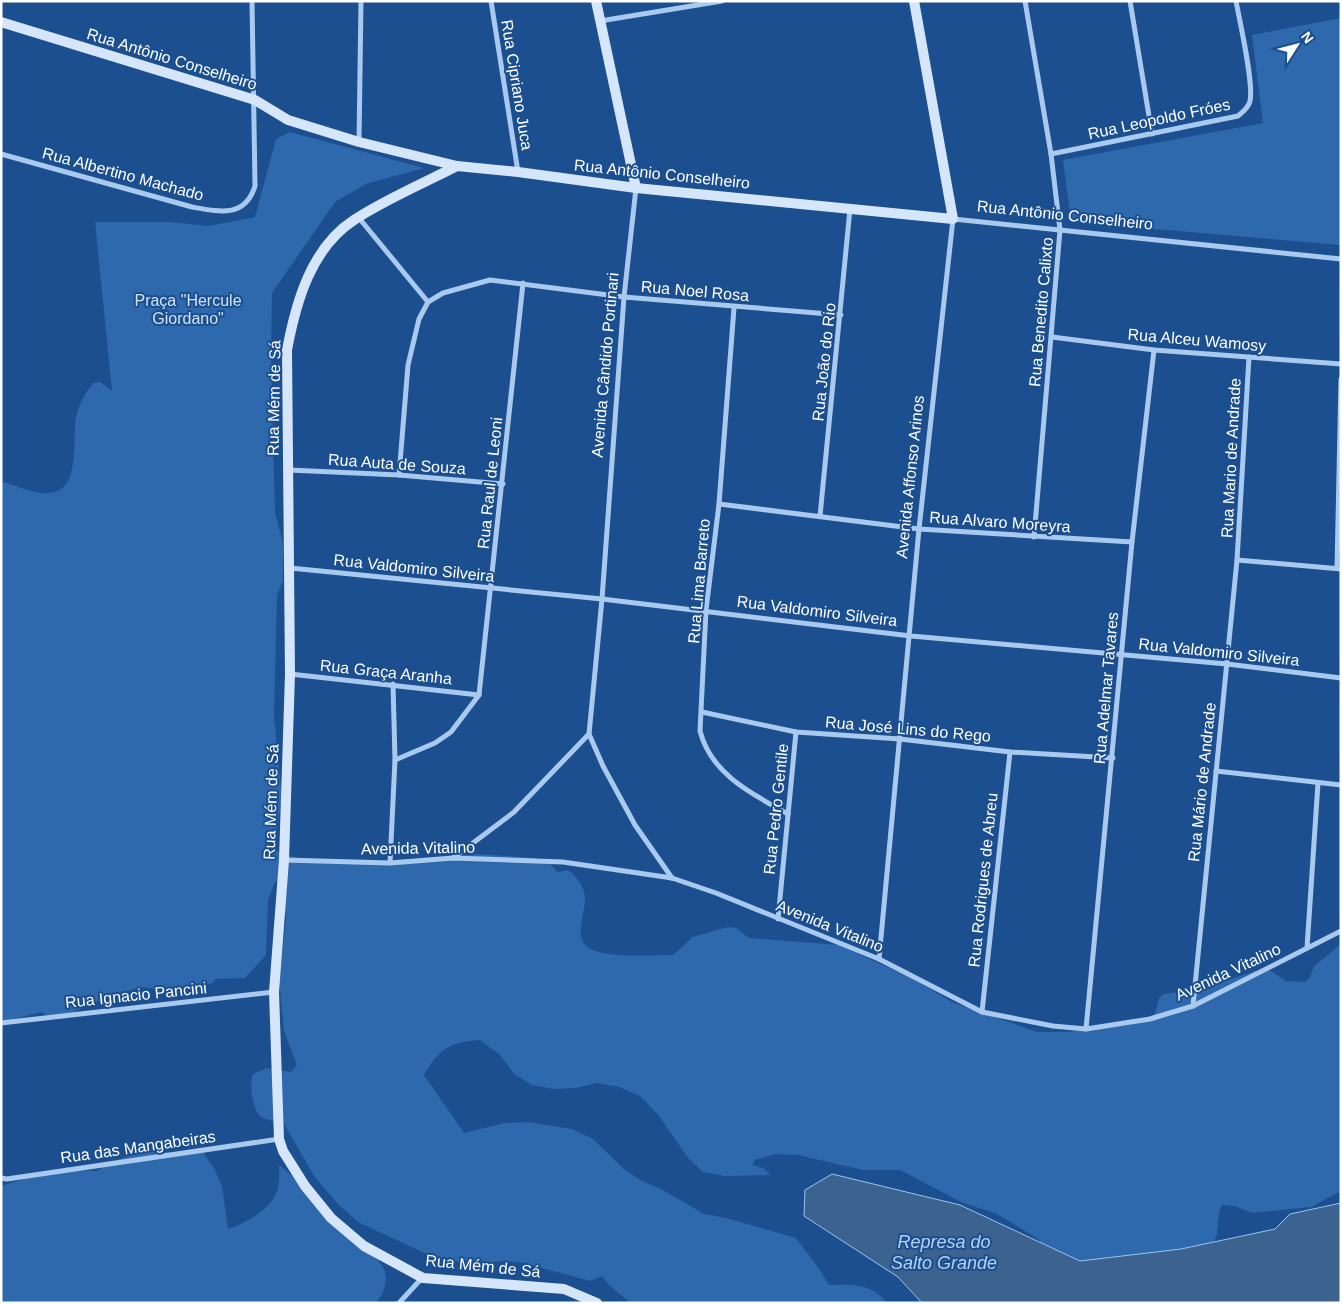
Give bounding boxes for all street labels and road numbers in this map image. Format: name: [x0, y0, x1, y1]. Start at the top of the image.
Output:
street label: Rua Cipriano Juca: [498, 19, 536, 151]
street label: Rua Antônio Conselheiro: [85, 25, 259, 93]
street label: Rua Leopoldo Fróes: [1086, 96, 1232, 142]
street label: Rua Albertino Machado: [40, 144, 206, 204]
street label: Rua Antônio Conselheiro: [573, 156, 751, 192]
street label: Rua Antônio Conselheiro: [976, 197, 1154, 233]
street label: Rua Benedito Calixto: [1026, 236, 1056, 388]
street label: Avenida Cândido Portinari: [588, 272, 622, 458]
street label: Rua Noel Rosa: [640, 278, 750, 304]
street label: Rua João do Rio: [809, 302, 839, 422]
street label: Rua Alceu Wamosy: [1127, 325, 1267, 355]
street label: Rua Mém de Sá: [264, 340, 284, 456]
street label: Rua Mario de Andrade: [1218, 378, 1244, 538]
street label: Avenida Affonso Arinos: [893, 395, 927, 559]
street label: Rua Raul de Leoni: [475, 416, 505, 550]
street label: Rua Auta de Souza: [328, 451, 466, 477]
street label: Rua Alvaro Moreyra: [929, 509, 1071, 535]
street label: Rua Lima Barreto: [685, 518, 713, 644]
street label: Rua Valdomiro Silveira: [333, 551, 495, 585]
street label: Rua Valdomiro Silveira: [736, 593, 898, 629]
street label: Rua Adelmar Tavares: [1091, 611, 1121, 765]
street label: Rua Valdomiro Silveira: [1138, 635, 1300, 669]
street label: Rua Graça Aranha: [319, 657, 453, 687]
street label: Rua Mário de Andrade: [1185, 701, 1219, 863]
street label: Rua José Lins do Rego: [824, 713, 992, 745]
street label: Rua Pedro Gentile: [761, 743, 791, 875]
street label: Rua Mém de Sá: [260, 744, 282, 860]
street label: Rua Rodrigues de Abreu: [965, 792, 1001, 968]
street label: Avenida Vitalino: [361, 839, 475, 857]
street label: Avenida Vitalino: [774, 897, 886, 955]
street label: Avenida Vitalino: [1173, 940, 1283, 1004]
street label: Rua Ignacio Pancini: [64, 979, 208, 1011]
street label: Rua das Mangabeiras: [59, 1128, 217, 1166]
street label: Rua Mém de Sá: [425, 1252, 541, 1281]

